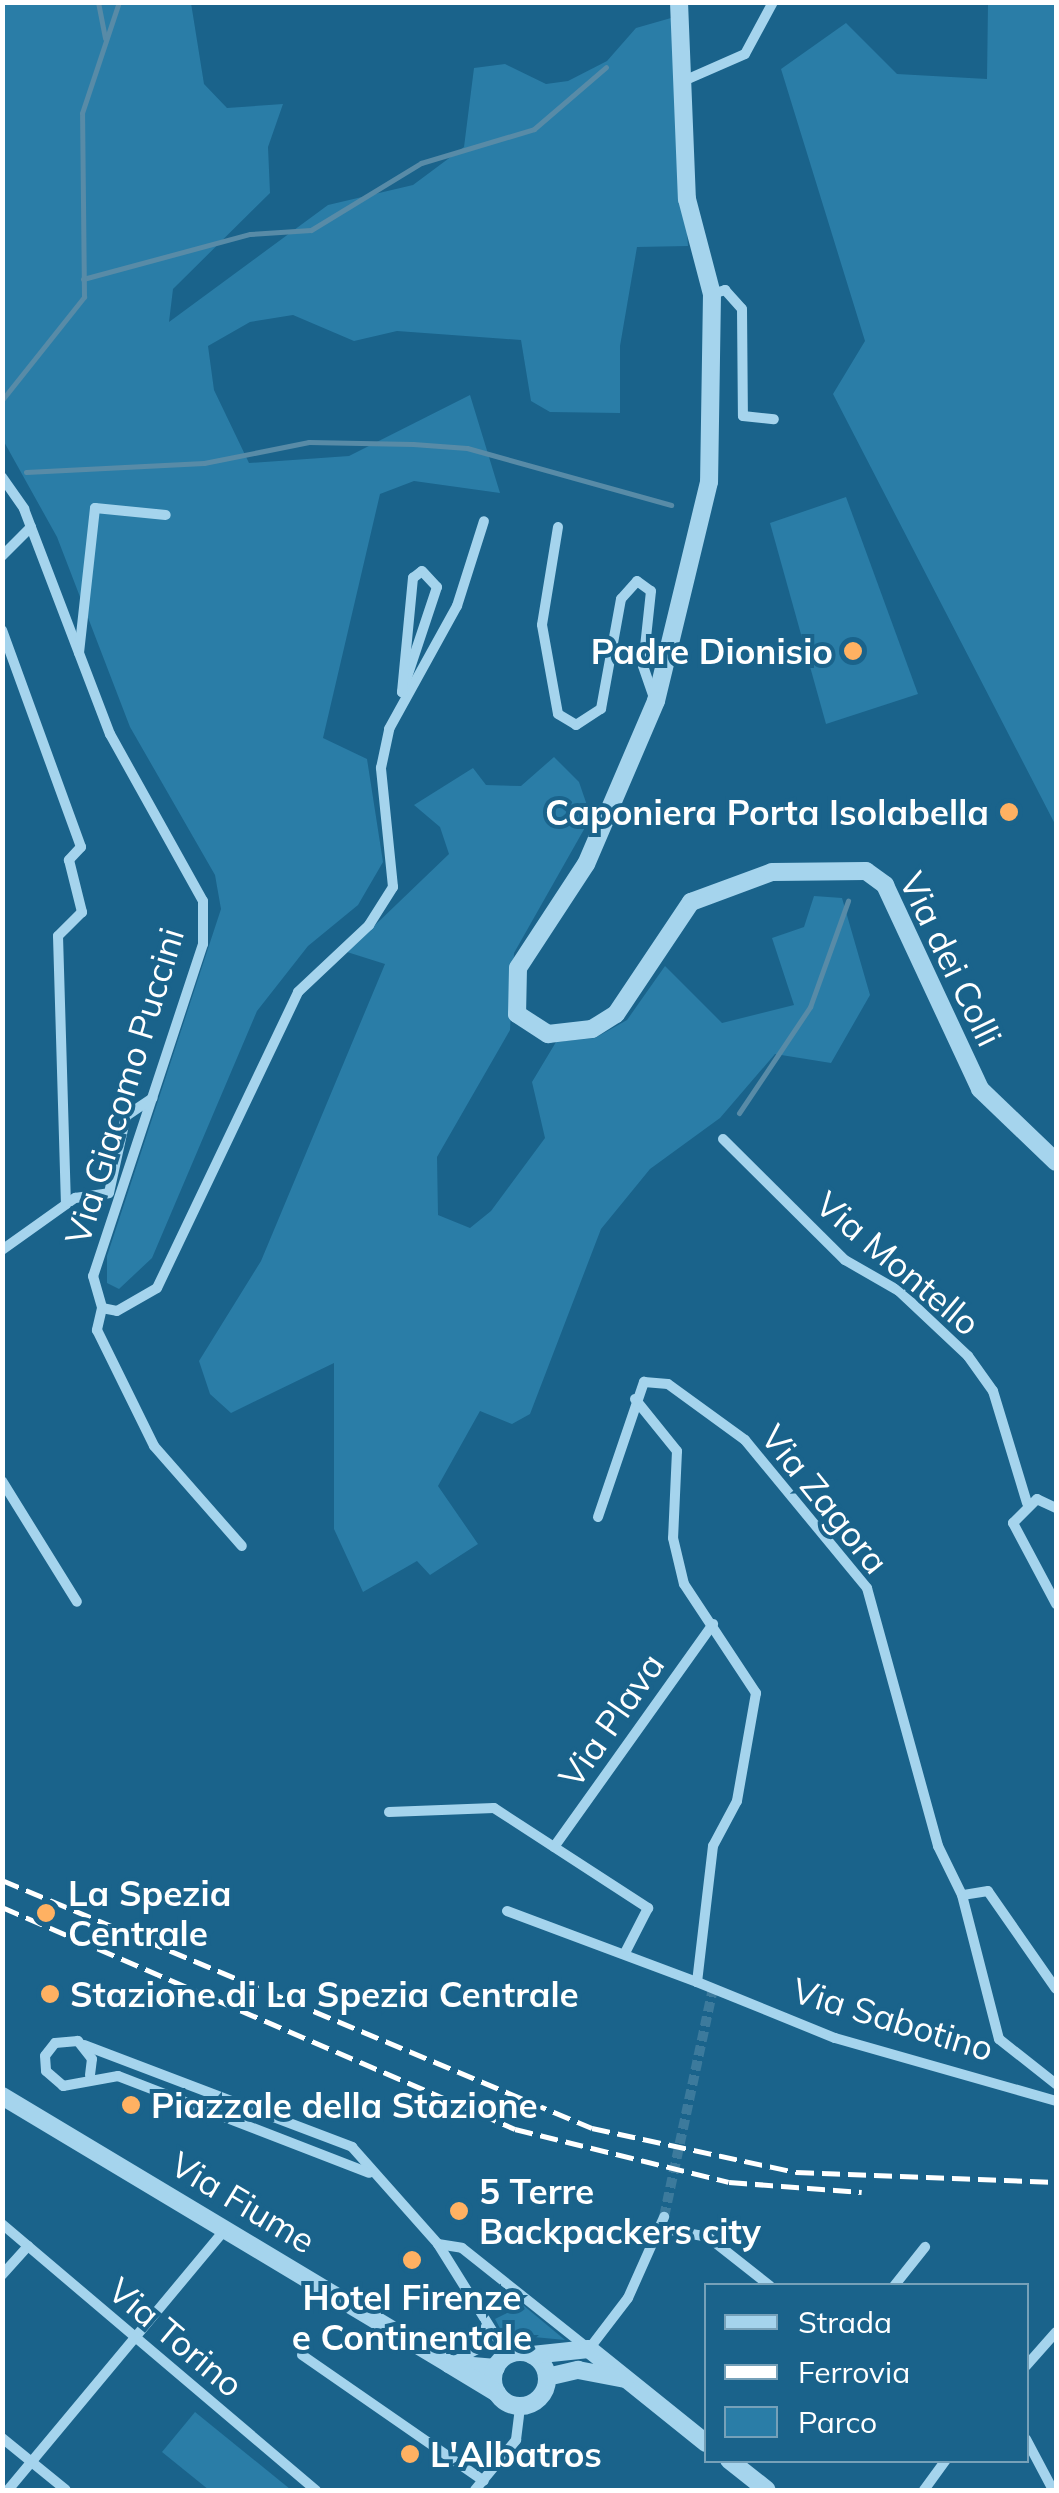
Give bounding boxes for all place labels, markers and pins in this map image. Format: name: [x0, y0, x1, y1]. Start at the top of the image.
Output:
place label: Padre Dionisio: [591, 630, 833, 672]
marker: Padre Dionisio: [842, 640, 864, 662]
place label: Caponiera Porta Isolabella: [545, 791, 989, 833]
marker: Caponiera Porta Isolabella: [998, 801, 1020, 823]
place label: La Spezia Centrale: [68, 1872, 231, 1954]
marker: La Spezia Centrale: [33, 1900, 59, 1926]
place label: Stazione di La Spezia Centrale: [70, 1973, 579, 2015]
marker: Stazione di La Spezia Centrale: [39, 1983, 61, 2005]
place label: Piazzale della Stazione: [151, 2084, 538, 2126]
marker: Piazzale della Stazione: [120, 2094, 142, 2116]
place label: 5 Terre Backpackers city: [479, 2170, 761, 2252]
marker: 5 Terre Backpackers city: [448, 2200, 470, 2222]
marker: Hotel Firenze e Continentale: [401, 2249, 423, 2271]
place label: Hotel Firenze e Continentale: [292, 2276, 532, 2358]
place label: L'Albatros: [430, 2433, 602, 2475]
marker: L'Albatros: [399, 2443, 421, 2465]

